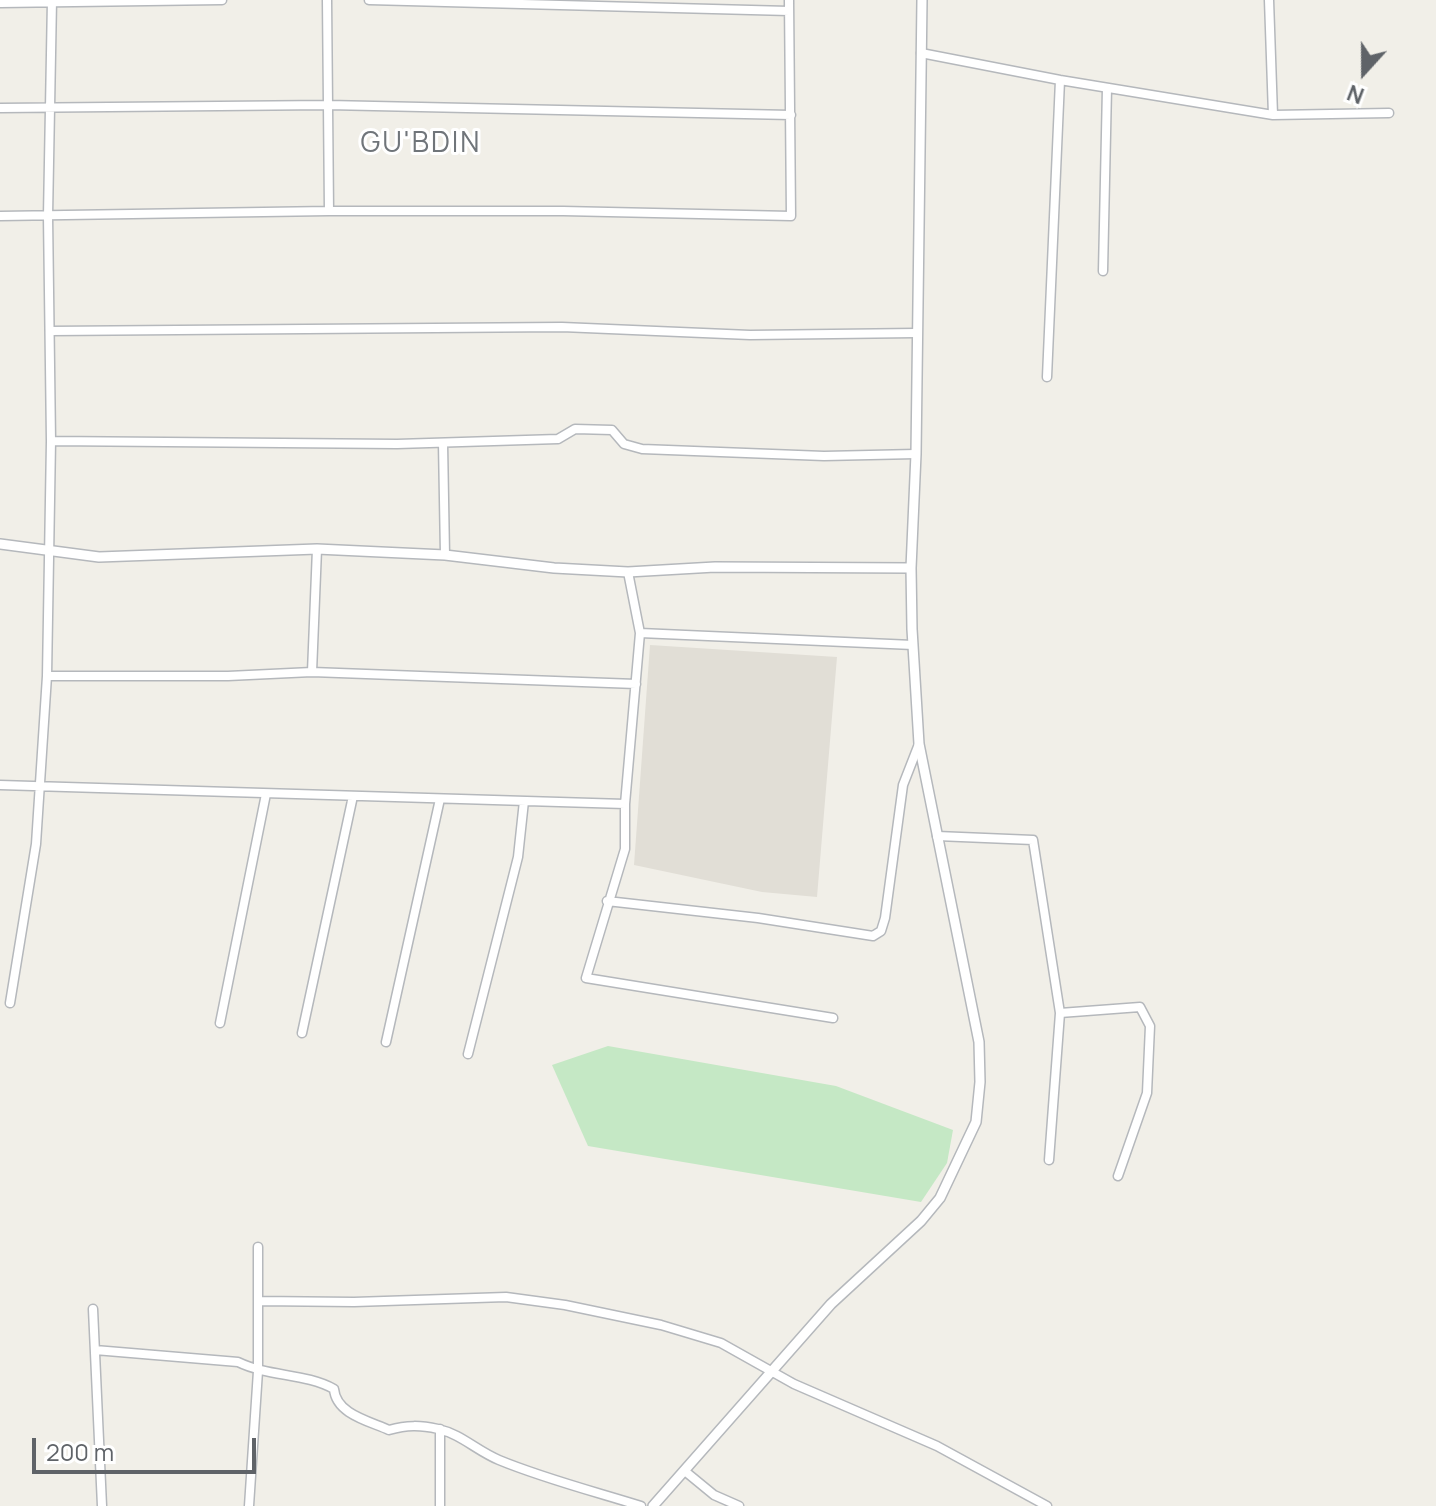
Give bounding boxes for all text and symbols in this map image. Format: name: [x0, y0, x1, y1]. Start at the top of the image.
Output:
north arrow: [1324, 32, 1404, 112]
text: N: [1343, 78, 1368, 111]
district label: GU'BDIN: [360, 127, 482, 161]
scale bar: [36, 1422, 260, 1472]
text: 200 m: [46, 1435, 114, 1468]

